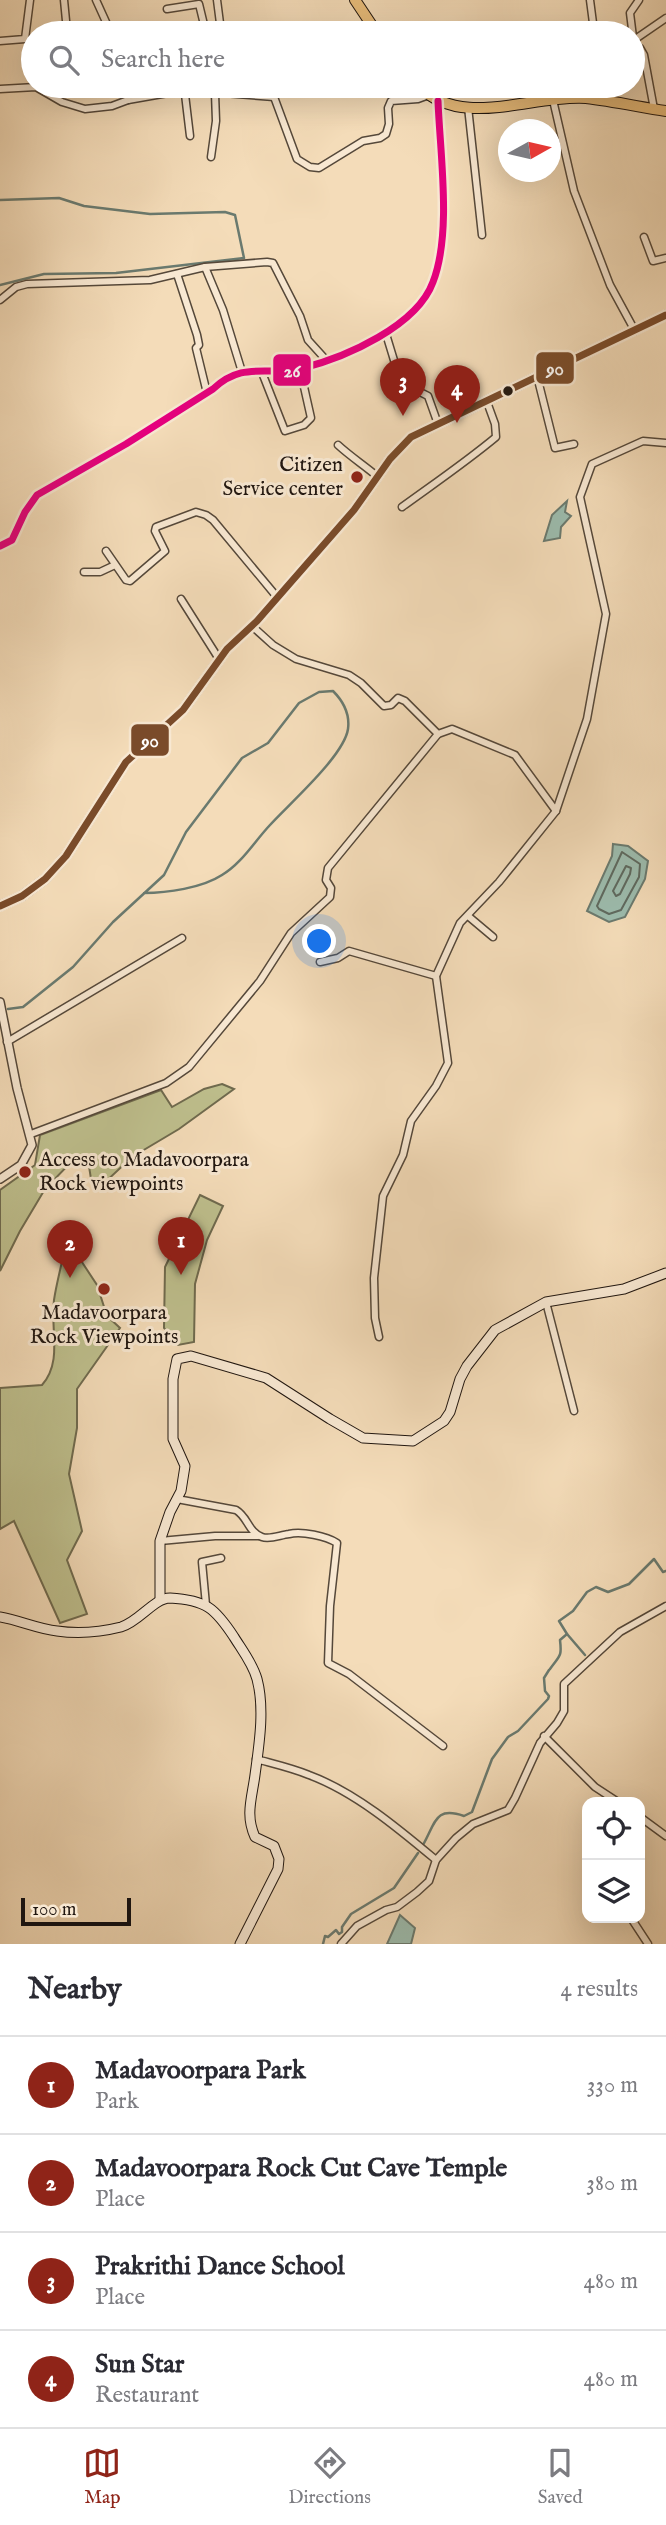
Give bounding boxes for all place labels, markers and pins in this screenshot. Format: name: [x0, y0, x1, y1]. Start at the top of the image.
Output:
pin: 3: [380, 358, 426, 416]
pin: 4: [434, 365, 480, 423]
unlabelled marker: [501, 384, 515, 398]
place label: Citizen Service center: [222, 452, 343, 503]
marker: Citizen Service center: [349, 469, 365, 485]
place label: Access to Madavoorpara Rock viewpoints: [38, 1147, 250, 1198]
marker: Access to Madavoorpara Rock viewpoints: [17, 1164, 33, 1180]
pin: 1: [158, 1217, 204, 1275]
pin: 2: [47, 1220, 93, 1278]
marker: Madavoorpara Rock Viewpoints: [96, 1281, 112, 1297]
place label: Madavoorpara Rock Viewpoints: [30, 1300, 178, 1351]

